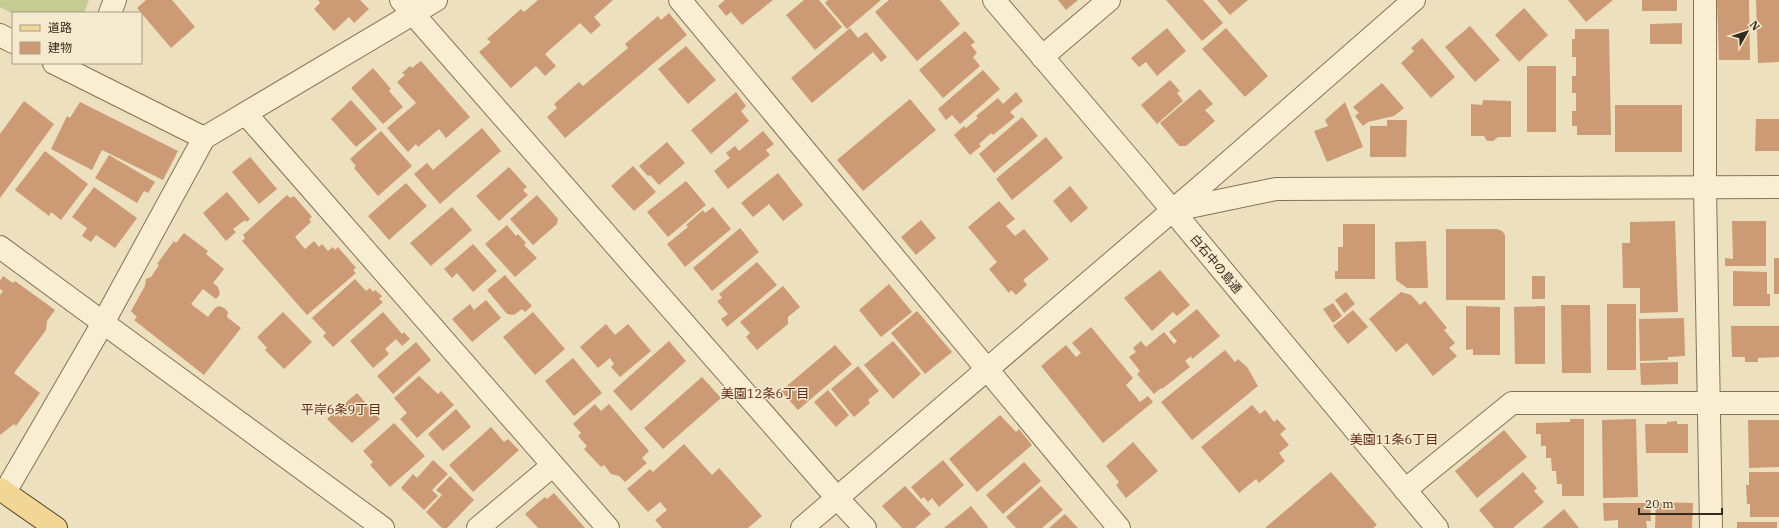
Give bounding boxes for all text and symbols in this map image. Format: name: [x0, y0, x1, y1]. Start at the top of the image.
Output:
legend: [12, 12, 142, 64]
north arrow: [1727, 12, 1767, 52]
text: N: [1747, 18, 1763, 34]
text: 道路: [48, 20, 72, 35]
text: 建物: [48, 40, 72, 55]
street label: 白石中の島通: [1187, 231, 1245, 296]
district label: 美園12条6丁目: [721, 385, 809, 402]
district label: 平岸6条9丁目: [301, 401, 381, 418]
district label: 美園11条6丁目: [1350, 431, 1438, 448]
scale bar: [1639, 490, 1722, 516]
text: 20 m: [1645, 496, 1674, 511]

